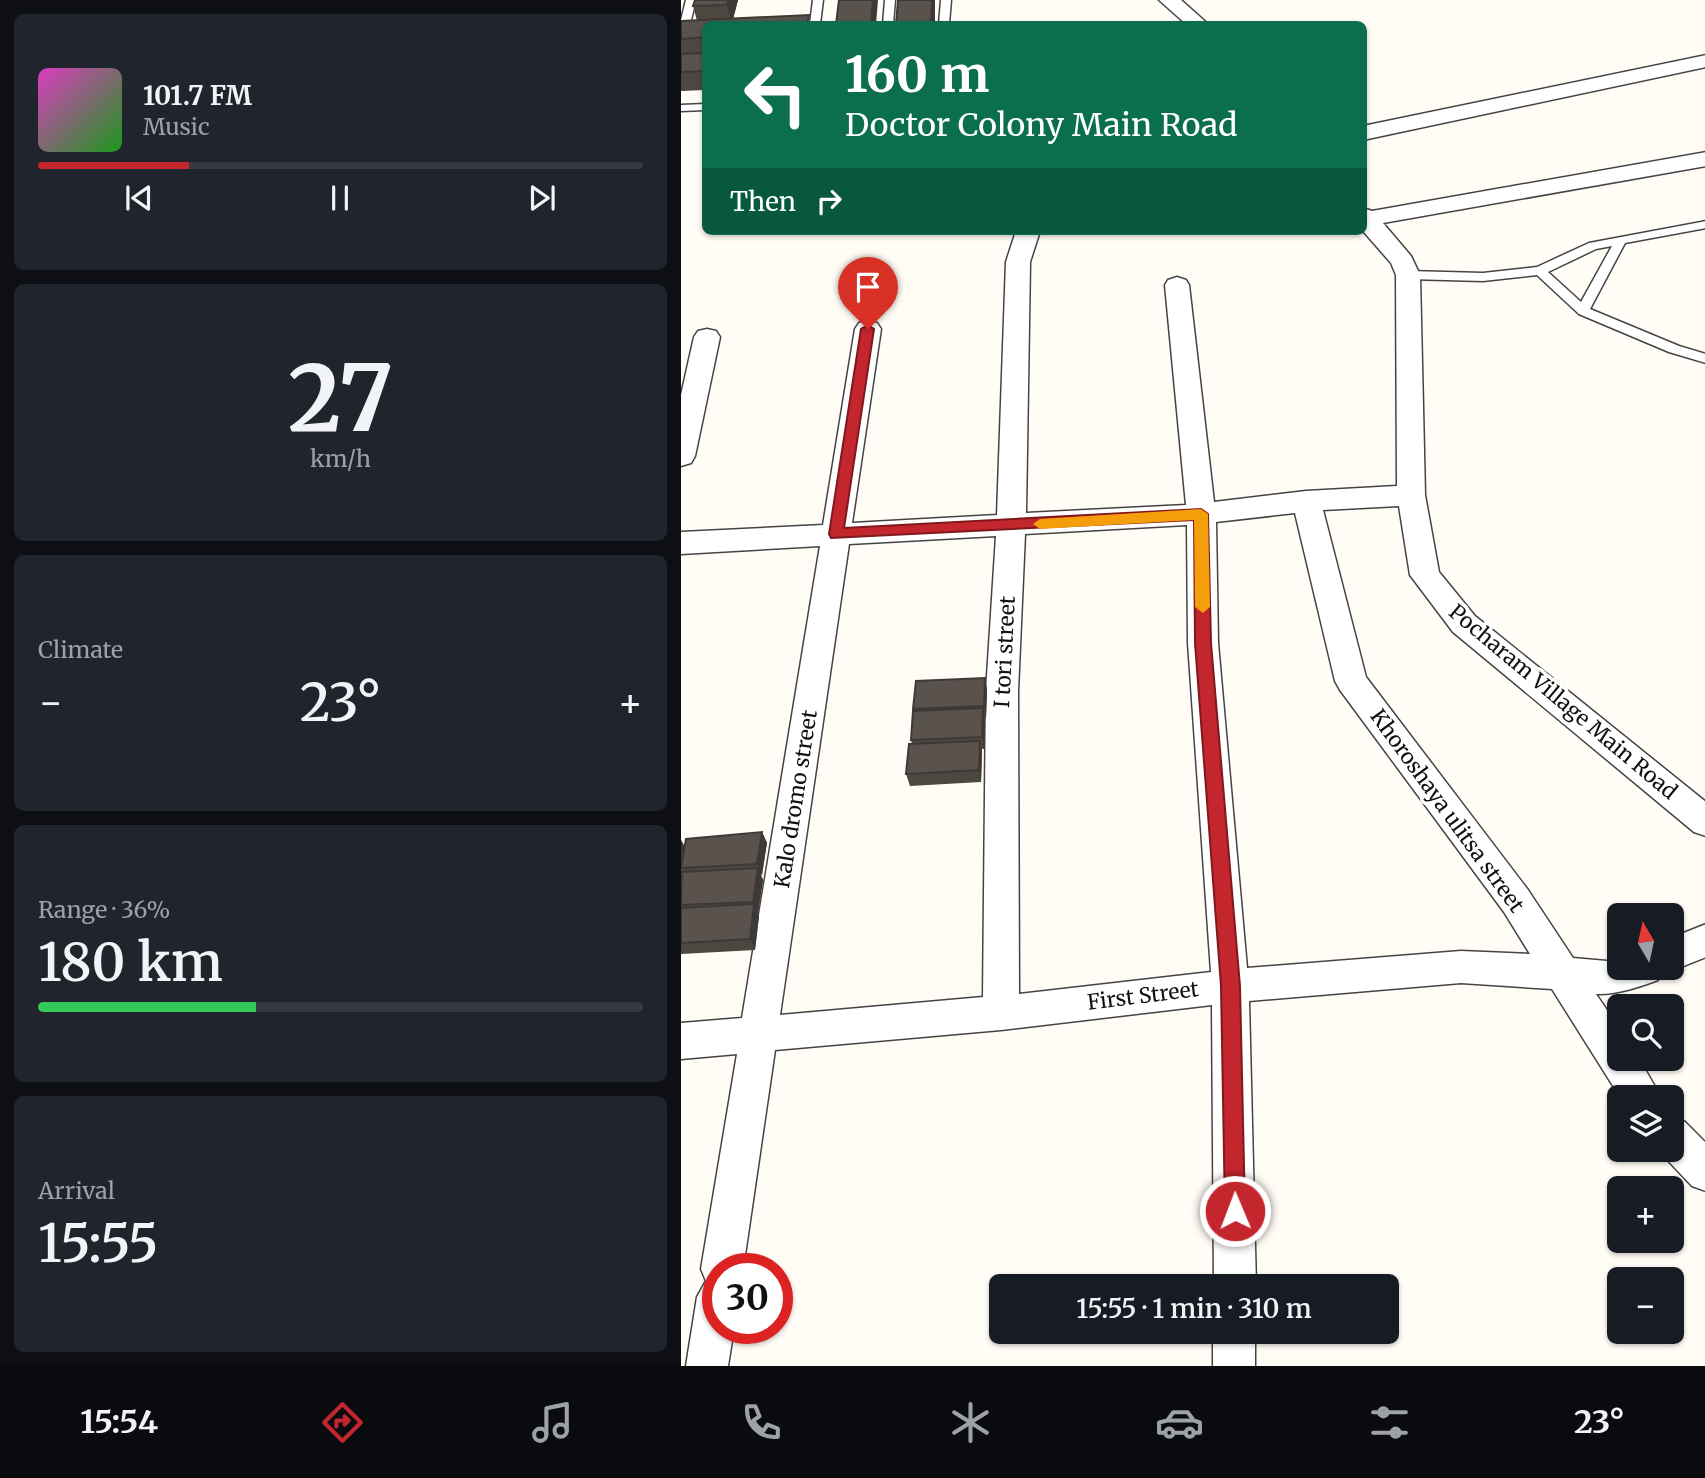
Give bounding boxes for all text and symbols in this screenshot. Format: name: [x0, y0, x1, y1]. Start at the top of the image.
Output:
text: 160 m: [845, 44, 989, 105]
icon: left: [730, 49, 821, 140]
text: 101.7 FM: [143, 79, 252, 112]
text: Doctor Colony Main Road: [845, 105, 1238, 145]
text: Music: [143, 112, 210, 141]
icon: previous: [120, 179, 158, 217]
icon: pause: [321, 179, 359, 217]
icon: next: [523, 179, 561, 217]
icon: right: [810, 182, 848, 220]
text: Then: [730, 185, 796, 218]
pin: [838, 257, 898, 329]
icon: arrive: [849, 268, 887, 306]
text: 27: [288, 341, 393, 456]
text: km/h: [310, 444, 371, 473]
street label: I tori street: [988, 595, 1021, 709]
street label: Pocharam Village Main Road: [1444, 598, 1683, 805]
text: Climate: [38, 635, 123, 664]
text: 23°: [300, 670, 381, 735]
text: −: [38, 679, 63, 726]
text: +: [618, 679, 643, 726]
street label: Khoroshaya ulitsa street: [1365, 704, 1530, 918]
street label: Kalo dromo street: [768, 708, 823, 890]
text: Range · 36%: [38, 895, 170, 924]
north arrow: [1607, 903, 1684, 980]
map controls: [1607, 903, 1684, 1344]
text: 180 km: [38, 930, 223, 995]
street label: First Street: [1086, 975, 1200, 1016]
button: search: [1607, 994, 1684, 1071]
button: layers: [1607, 1085, 1684, 1162]
position arrow: [1198, 1174, 1272, 1248]
text: Arrival: [38, 1176, 115, 1205]
button: +: [1607, 1176, 1684, 1253]
text: 15:55: [38, 1211, 158, 1276]
speed limit sign: 30: [702, 1253, 793, 1344]
button: −: [1607, 1267, 1684, 1344]
text: 15:55 · 1 min · 310 m: [1076, 1292, 1312, 1325]
icon: directions: [318, 1398, 367, 1447]
icon: music: [528, 1398, 577, 1447]
icon: phone: [737, 1398, 786, 1447]
icon: climate: [946, 1398, 995, 1447]
icon: car: [1155, 1398, 1204, 1447]
icon: filters: [1365, 1398, 1414, 1447]
text: 15:54: [80, 1402, 158, 1442]
text: 23°: [1574, 1402, 1625, 1442]

